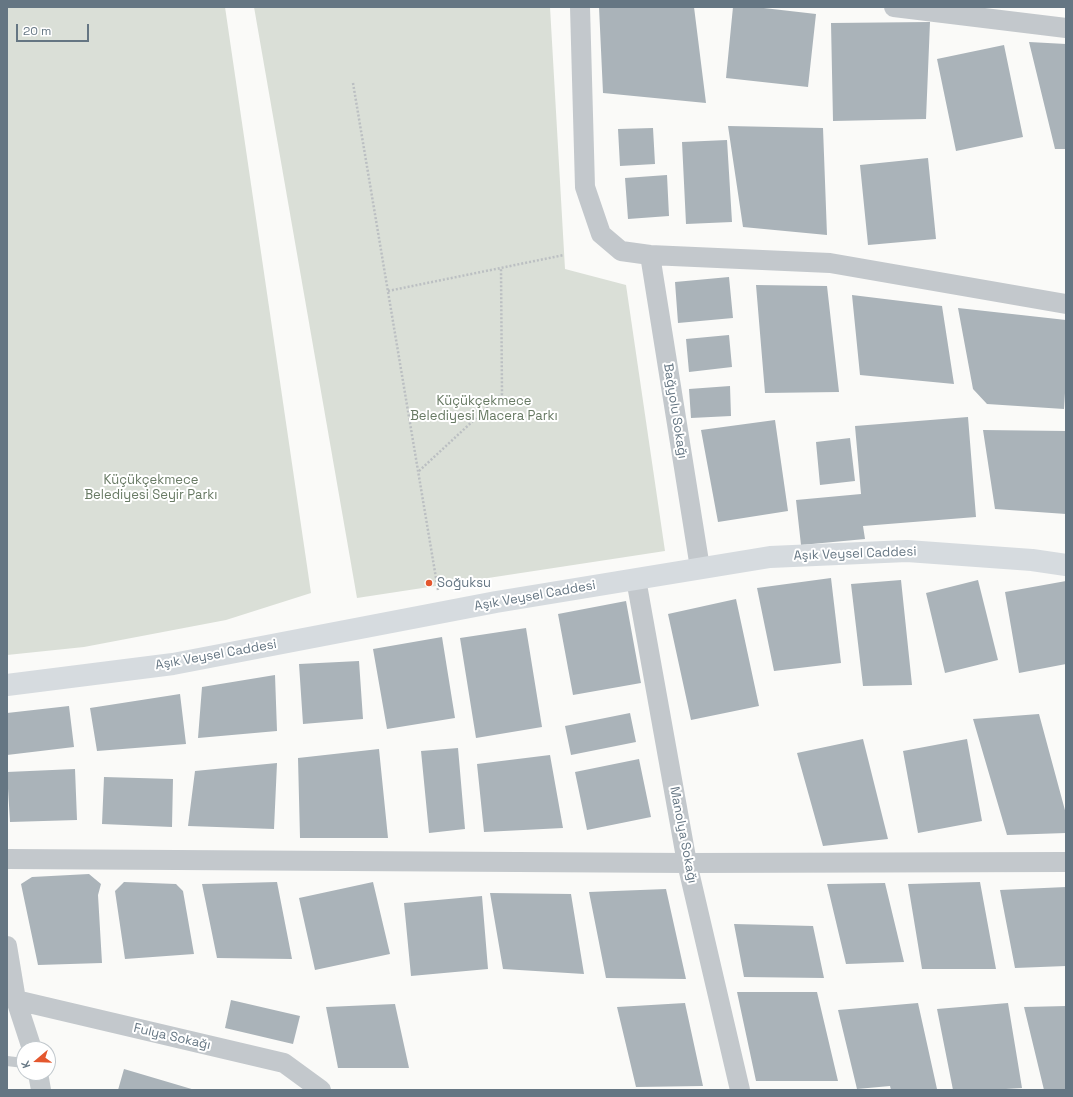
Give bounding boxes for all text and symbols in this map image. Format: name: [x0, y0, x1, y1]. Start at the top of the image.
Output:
scale bar: [18, 16, 91, 42]
text: 20 m: [23, 23, 51, 39]
street label: Bağyolu Sokağı: [660, 362, 690, 460]
park label: Küçükçekmece Belediyesi Macera Parkı: [410, 393, 558, 424]
park label: Küçükçekmece Belediyesi Seyir Parkı: [84, 472, 218, 503]
street label: Aşık Veysel Caddesi: [793, 544, 917, 564]
place label: Soğuksu: [437, 575, 491, 591]
marker: Soğuksu: [424, 578, 434, 588]
street label: Aşık Veysel Caddesi: [473, 578, 597, 614]
street label: Aşık Veysel Caddesi: [154, 637, 278, 673]
street label: Manolya Sokağı: [666, 785, 700, 885]
street label: Fulya Sokağı: [132, 1021, 212, 1053]
north arrow: [16, 1041, 56, 1081]
text: K: [18, 1059, 33, 1070]

